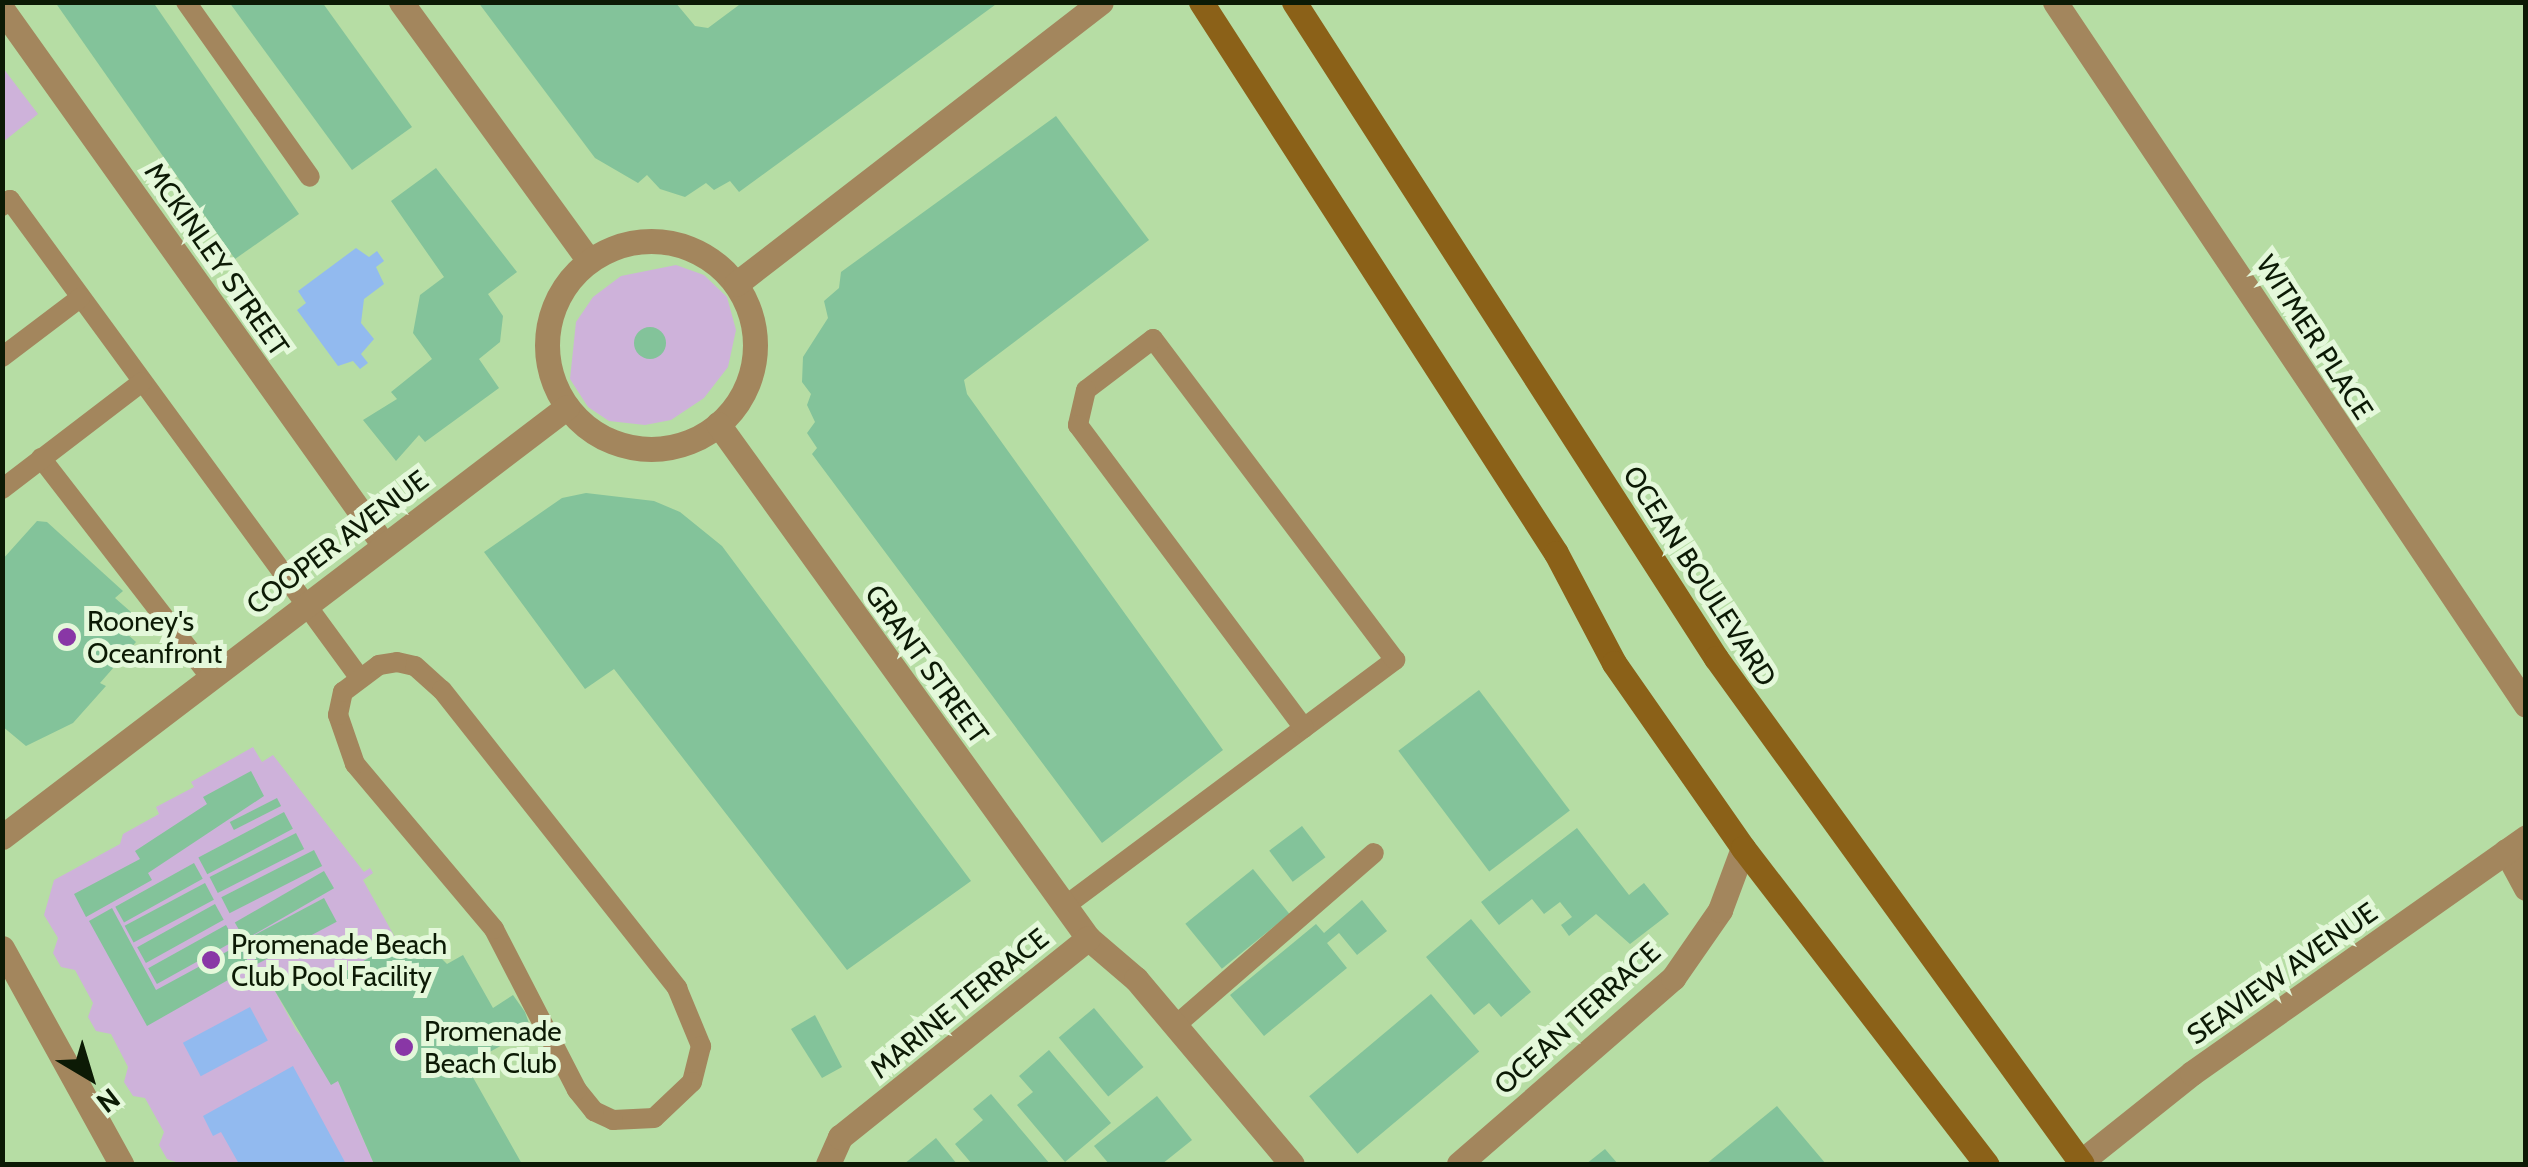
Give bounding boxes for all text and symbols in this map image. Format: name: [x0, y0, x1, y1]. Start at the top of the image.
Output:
street label: MCKINLEY STREET: [138, 156, 296, 362]
street label: WITMER PLACE: [2249, 249, 2381, 425]
street label: OCEAN BOULEVARD: [1616, 460, 1784, 692]
street label: COOPER AVENUE: [240, 463, 434, 621]
street label: GRANT STREET: [858, 578, 996, 750]
place label: Rooney's Oceanfront: [87, 604, 222, 670]
marker: Rooney's Oceanfront: [56, 626, 78, 648]
street label: SEAVIEW AVENUE: [2181, 895, 2383, 1051]
street label: MARINE TERRACE: [863, 921, 1055, 1085]
place label: Promenade Beach Club Pool Facility: [231, 927, 447, 993]
street label: OCEAN TERRACE: [1487, 935, 1667, 1101]
marker: Promenade Beach Club Pool Facility: [200, 949, 222, 971]
place label: Promenade Beach Club: [424, 1014, 562, 1080]
north arrow: [40, 1027, 140, 1127]
marker: Promenade Beach Club: [393, 1036, 415, 1058]
text: N: [90, 1081, 127, 1120]

